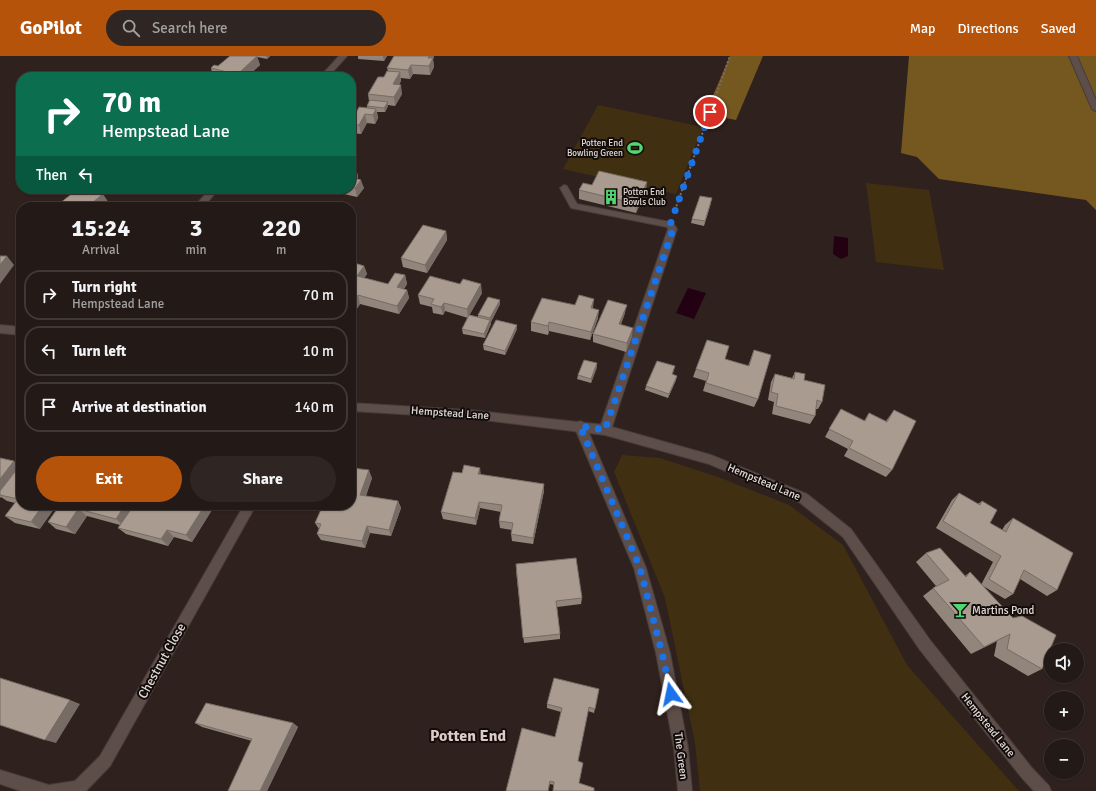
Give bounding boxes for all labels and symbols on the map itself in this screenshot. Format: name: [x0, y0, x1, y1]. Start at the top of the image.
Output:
pin: [693, 95, 727, 129]
place label: Potten End Bowling Green: [567, 138, 623, 159]
sports icon: Potten End Bowling Green: [626, 139, 644, 157]
place label: Potten End Bowls Club: [623, 187, 666, 208]
building icon: Potten End Bowls Club: [602, 188, 620, 206]
street label: Hempstead Lane: [411, 404, 489, 422]
street label: Hempstead Lane: [726, 461, 802, 503]
bar icon: Martins Pond: [951, 601, 969, 619]
place label: Martins Pond: [972, 604, 1035, 617]
street label: Chestnut Close: [135, 620, 189, 702]
position arrow: [650, 673, 692, 715]
street label: Hempstead Lane: [958, 691, 1018, 759]
district label: Potten End: [430, 726, 506, 746]
street label: The Green: [672, 732, 690, 780]

